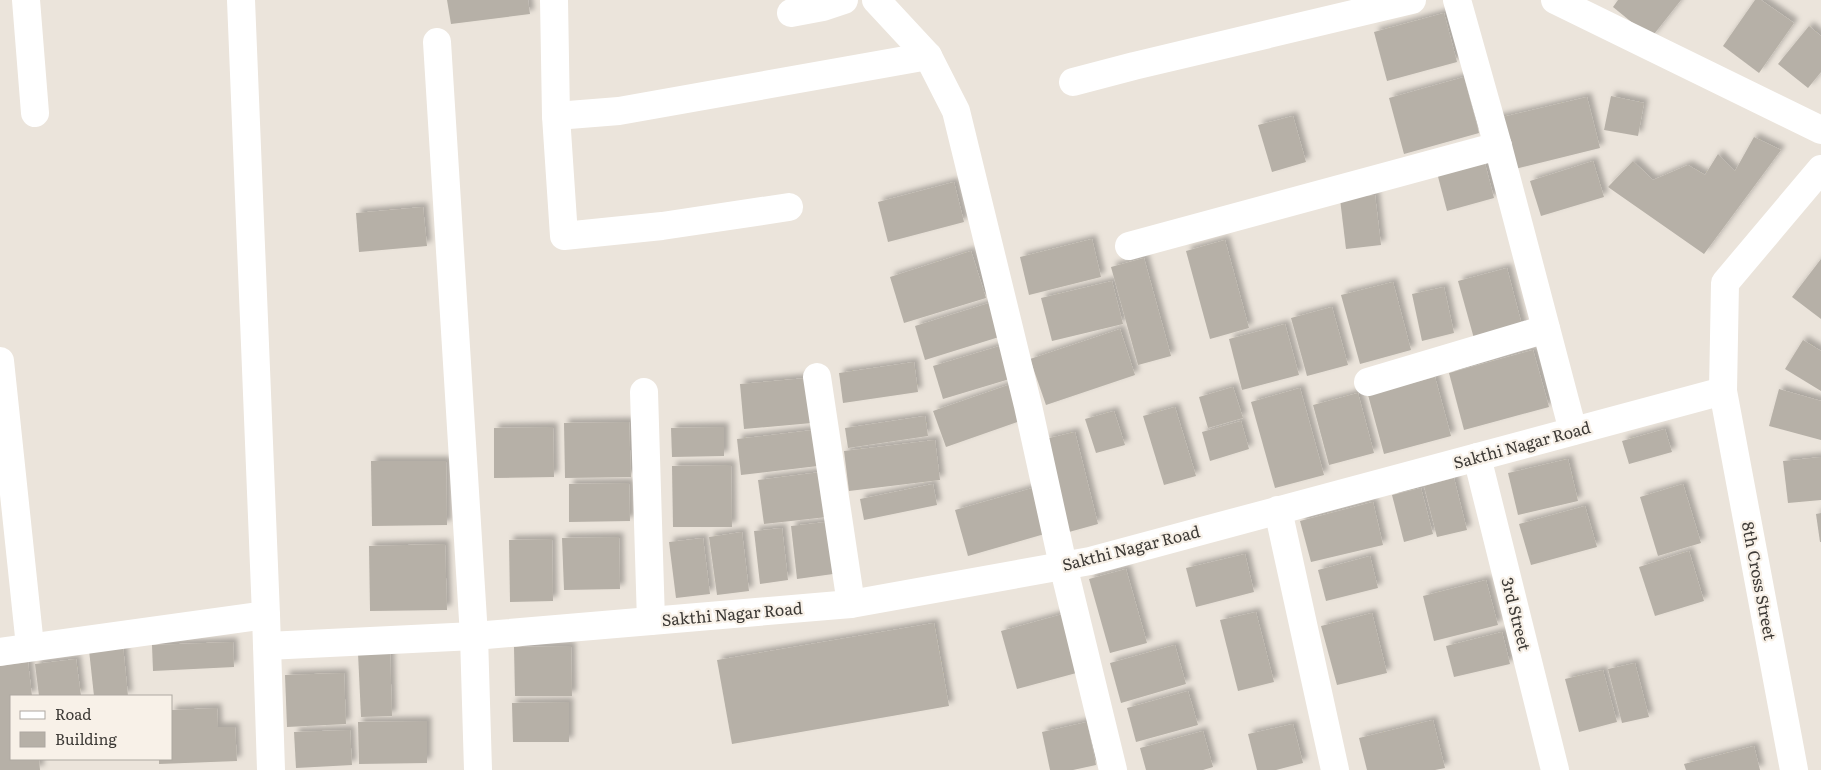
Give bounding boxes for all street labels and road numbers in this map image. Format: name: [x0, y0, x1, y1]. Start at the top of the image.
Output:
street label: Sakthi Nagar Road: [1450, 414, 1593, 474]
street label: Sakthi Nagar Road: [1059, 518, 1202, 576]
street label: 8th Cross Street: [1737, 519, 1783, 643]
street label: 3rd Street: [1496, 575, 1538, 653]
street label: Sakthi Nagar Road: [660, 595, 804, 631]

